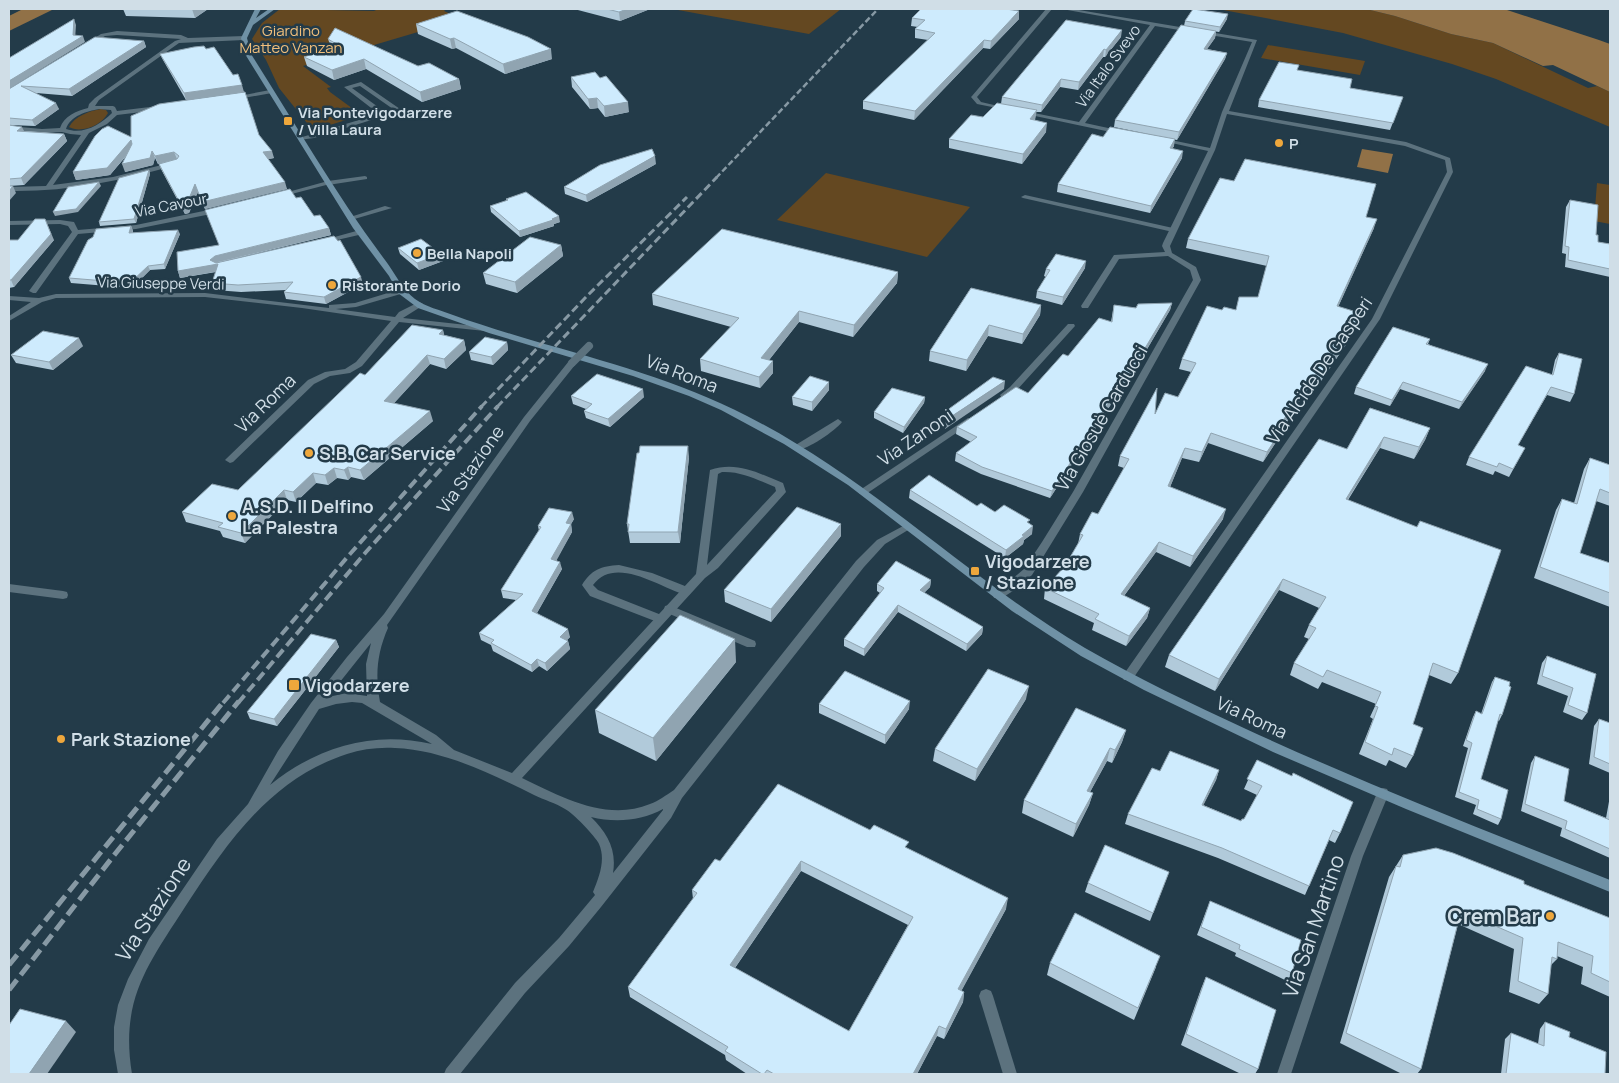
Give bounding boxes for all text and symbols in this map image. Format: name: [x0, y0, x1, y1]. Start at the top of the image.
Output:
park label: Giardino Matteo Vanzan: [239, 20, 343, 58]
street label: Via Italo Svevo: [1071, 20, 1145, 112]
place label: Via Pontevigodarzere / Villa Laura: [298, 102, 452, 140]
marker: Via Pontevigodarzere / Villa Laura: [282, 115, 294, 127]
place label: P: [1289, 133, 1299, 154]
marker: P: [1273, 137, 1285, 149]
street label: Via Cavour: [133, 188, 209, 222]
place label: Bella Napoli: [427, 243, 512, 264]
marker: Bella Napoli: [411, 247, 423, 259]
street label: Via Giuseppe Verdi: [97, 271, 225, 295]
place label: Ristorante Dorio: [342, 275, 461, 296]
marker: Ristorante Dorio: [326, 279, 338, 291]
street label: Via Alcide De Gasperi: [1261, 292, 1377, 448]
street label: Via Giosuè Carducci: [1050, 341, 1152, 495]
street label: Via Roma: [642, 348, 722, 398]
street label: Via Roma: [229, 368, 301, 438]
street label: Via Zanoni: [873, 403, 957, 471]
street label: Via Stazione: [431, 420, 509, 518]
place label: S.B. Car Service: [319, 441, 456, 465]
marker: S.B. Car Service: [303, 447, 315, 459]
place label: A.S.D. Il Delfino La Palestra: [242, 494, 374, 539]
marker: A.S.D. Il Delfino La Palestra: [226, 510, 238, 522]
place label: Vigodarzere / Stazione: [985, 549, 1090, 594]
marker: Vigodarzere / Stazione: [969, 565, 981, 577]
place label: Vigodarzere: [305, 673, 410, 697]
marker: Vigodarzere: [287, 678, 301, 692]
street label: Via Roma: [1213, 690, 1291, 744]
place label: Park Stazione: [71, 727, 191, 751]
marker: Park Stazione: [55, 733, 67, 745]
street label: Via Stazione: [109, 851, 197, 967]
street label: Via San Martino: [1275, 851, 1351, 1001]
place label: Crem Bar: [1447, 902, 1540, 930]
marker: Crem Bar: [1544, 910, 1556, 922]

